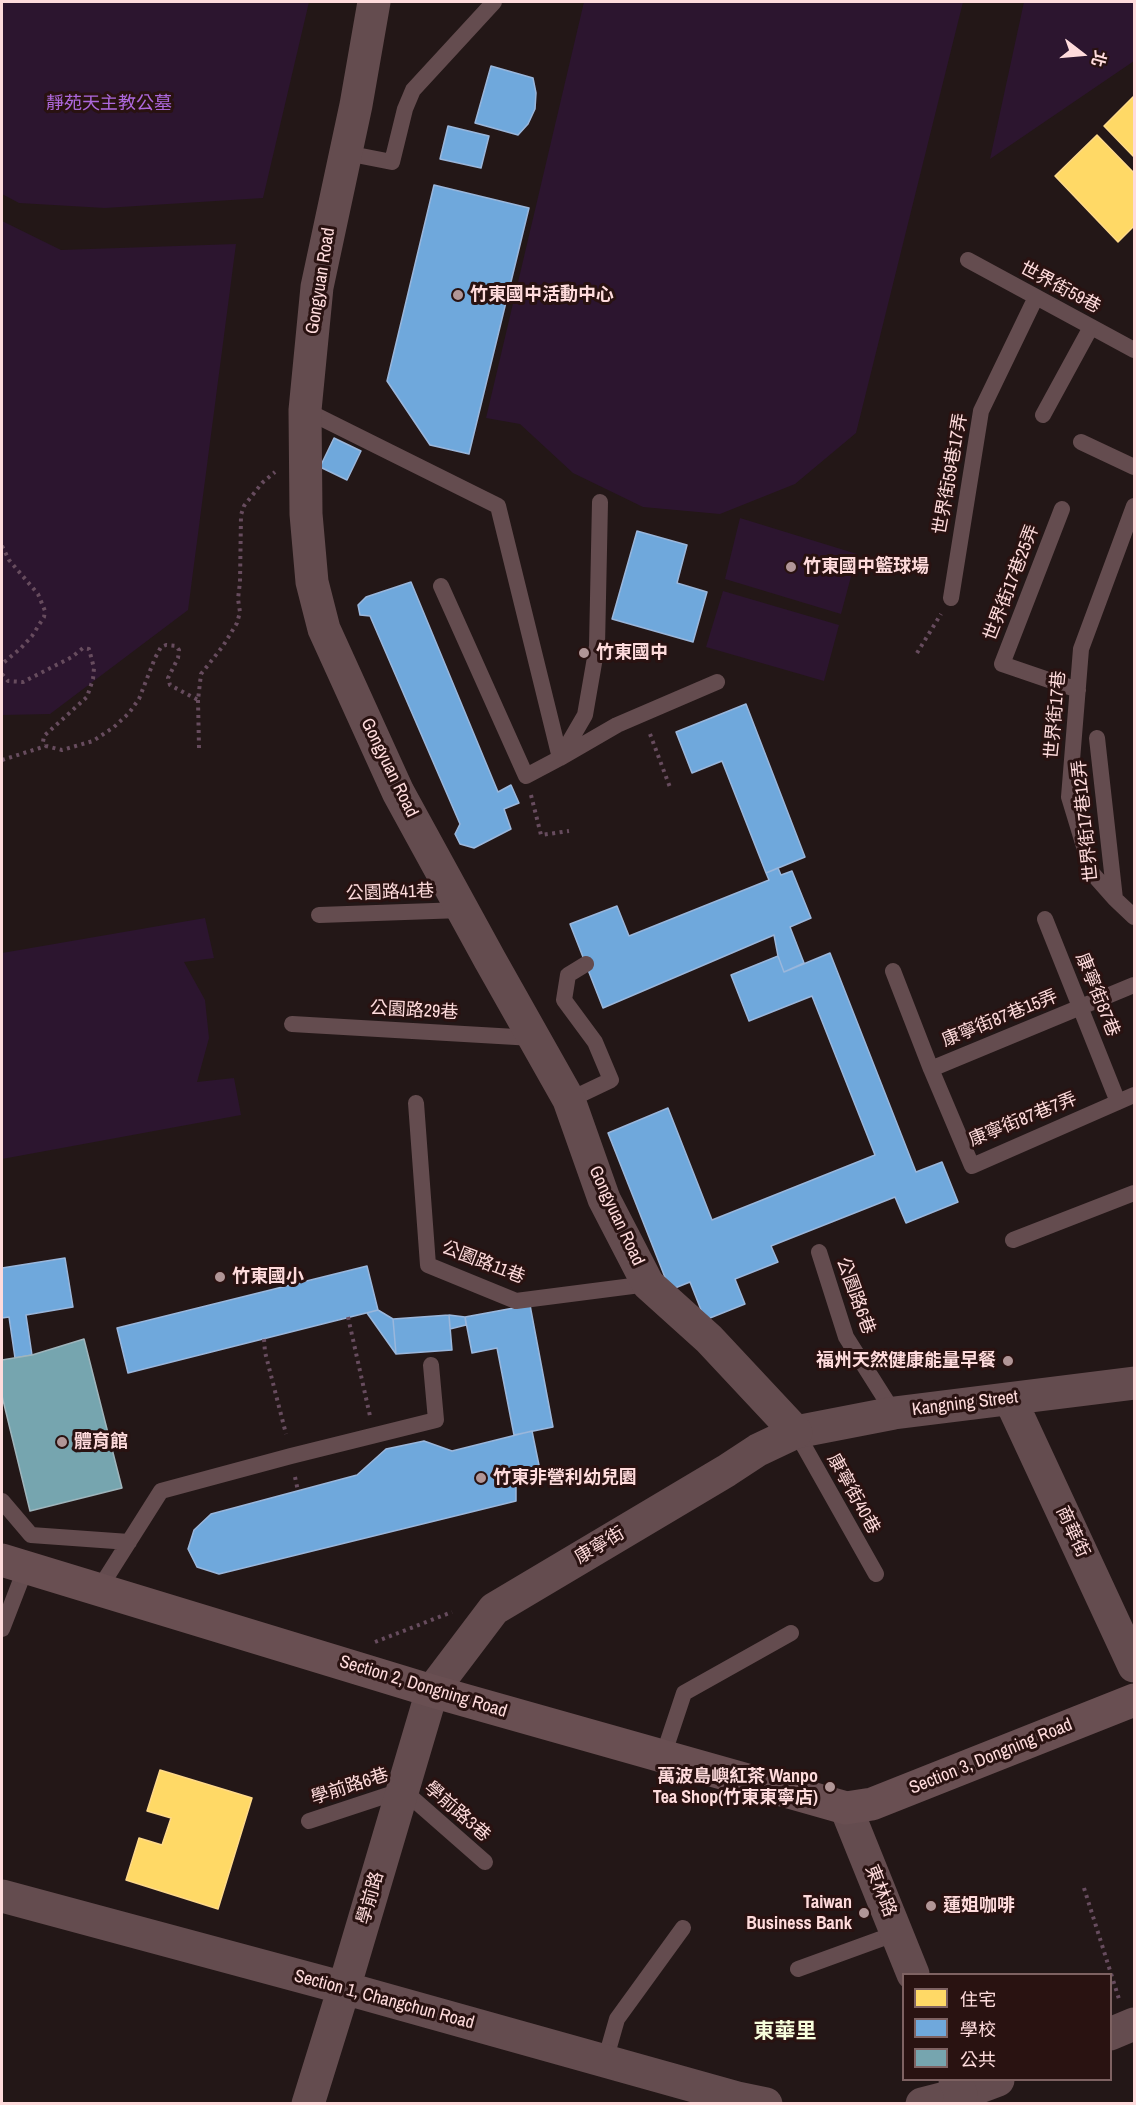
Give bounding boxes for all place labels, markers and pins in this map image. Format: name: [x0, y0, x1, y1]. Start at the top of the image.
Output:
place label: 竹東國中活動中心: [470, 284, 614, 306]
marker: 竹東國中活動中心: [451, 288, 465, 302]
place label: 竹東國中籃球場: [803, 556, 929, 578]
marker: 竹東國中籃球場: [784, 560, 798, 574]
place label: 竹東國中: [596, 642, 668, 664]
marker: 竹東國中: [577, 646, 591, 660]
place label: 竹東國小: [232, 1266, 304, 1288]
marker: 竹東國小: [213, 1270, 227, 1284]
place label: 福州天然健康能量早餐: [816, 1350, 996, 1372]
marker: 福州天然健康能量早餐: [1001, 1354, 1015, 1368]
place label: 體育館: [74, 1431, 128, 1453]
marker: 體育館: [55, 1435, 69, 1449]
place label: 竹東非營利幼兒園: [493, 1467, 637, 1489]
marker: 竹東非營利幼兒園: [474, 1471, 488, 1485]
place label: 萬波島嶼紅茶 Wanpo Tea Shop(竹東東寧店): [653, 1766, 818, 1808]
marker: 萬波島嶼紅茶 Wanpo Tea Shop(竹東東寧店): [823, 1780, 837, 1794]
place label: Taiwan Business Bank: [746, 1892, 852, 1934]
place label: 蓮姐咖啡: [943, 1895, 1015, 1917]
marker: 蓮姐咖啡: [924, 1899, 938, 1913]
marker: Taiwan Business Bank: [857, 1906, 871, 1920]

